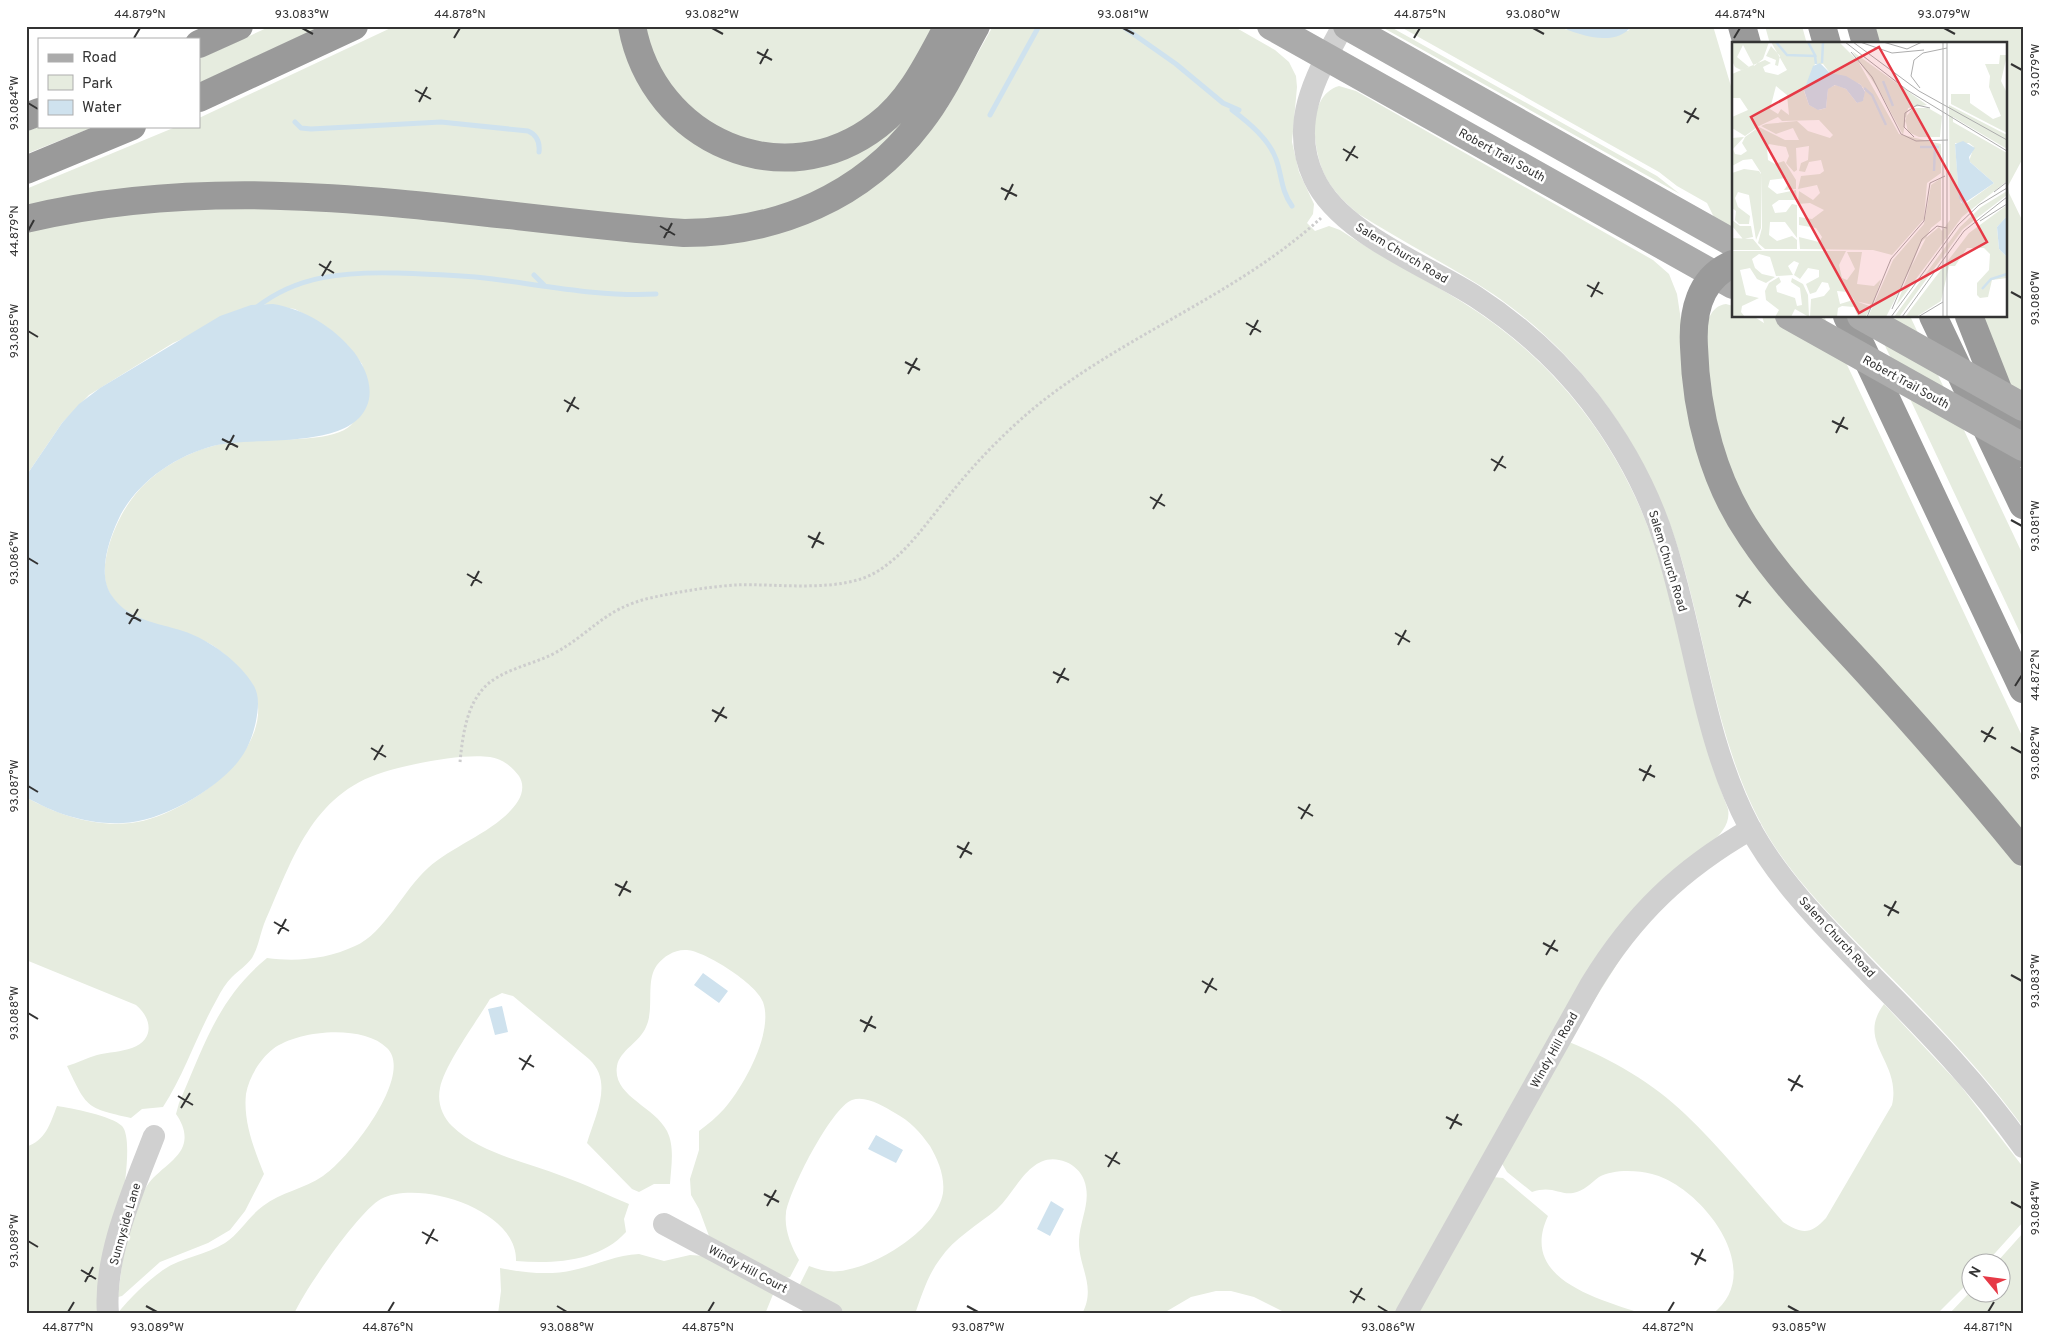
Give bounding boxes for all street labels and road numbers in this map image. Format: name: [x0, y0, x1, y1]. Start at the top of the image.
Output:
street label: Robert Trail South: [1455, 125, 1548, 186]
street label: Salem Church Road: [1352, 220, 1451, 288]
street label: Robert Trail South: [1859, 352, 1952, 413]
street label: Salem Church Road: [1644, 509, 1690, 614]
street label: Salem Church Road: [1795, 894, 1878, 982]
street label: Windy Hill Road: [1527, 1010, 1582, 1091]
street label: Sunnyside Lane: [107, 1181, 145, 1267]
street label: Windy Hill Court: [705, 1242, 790, 1297]

